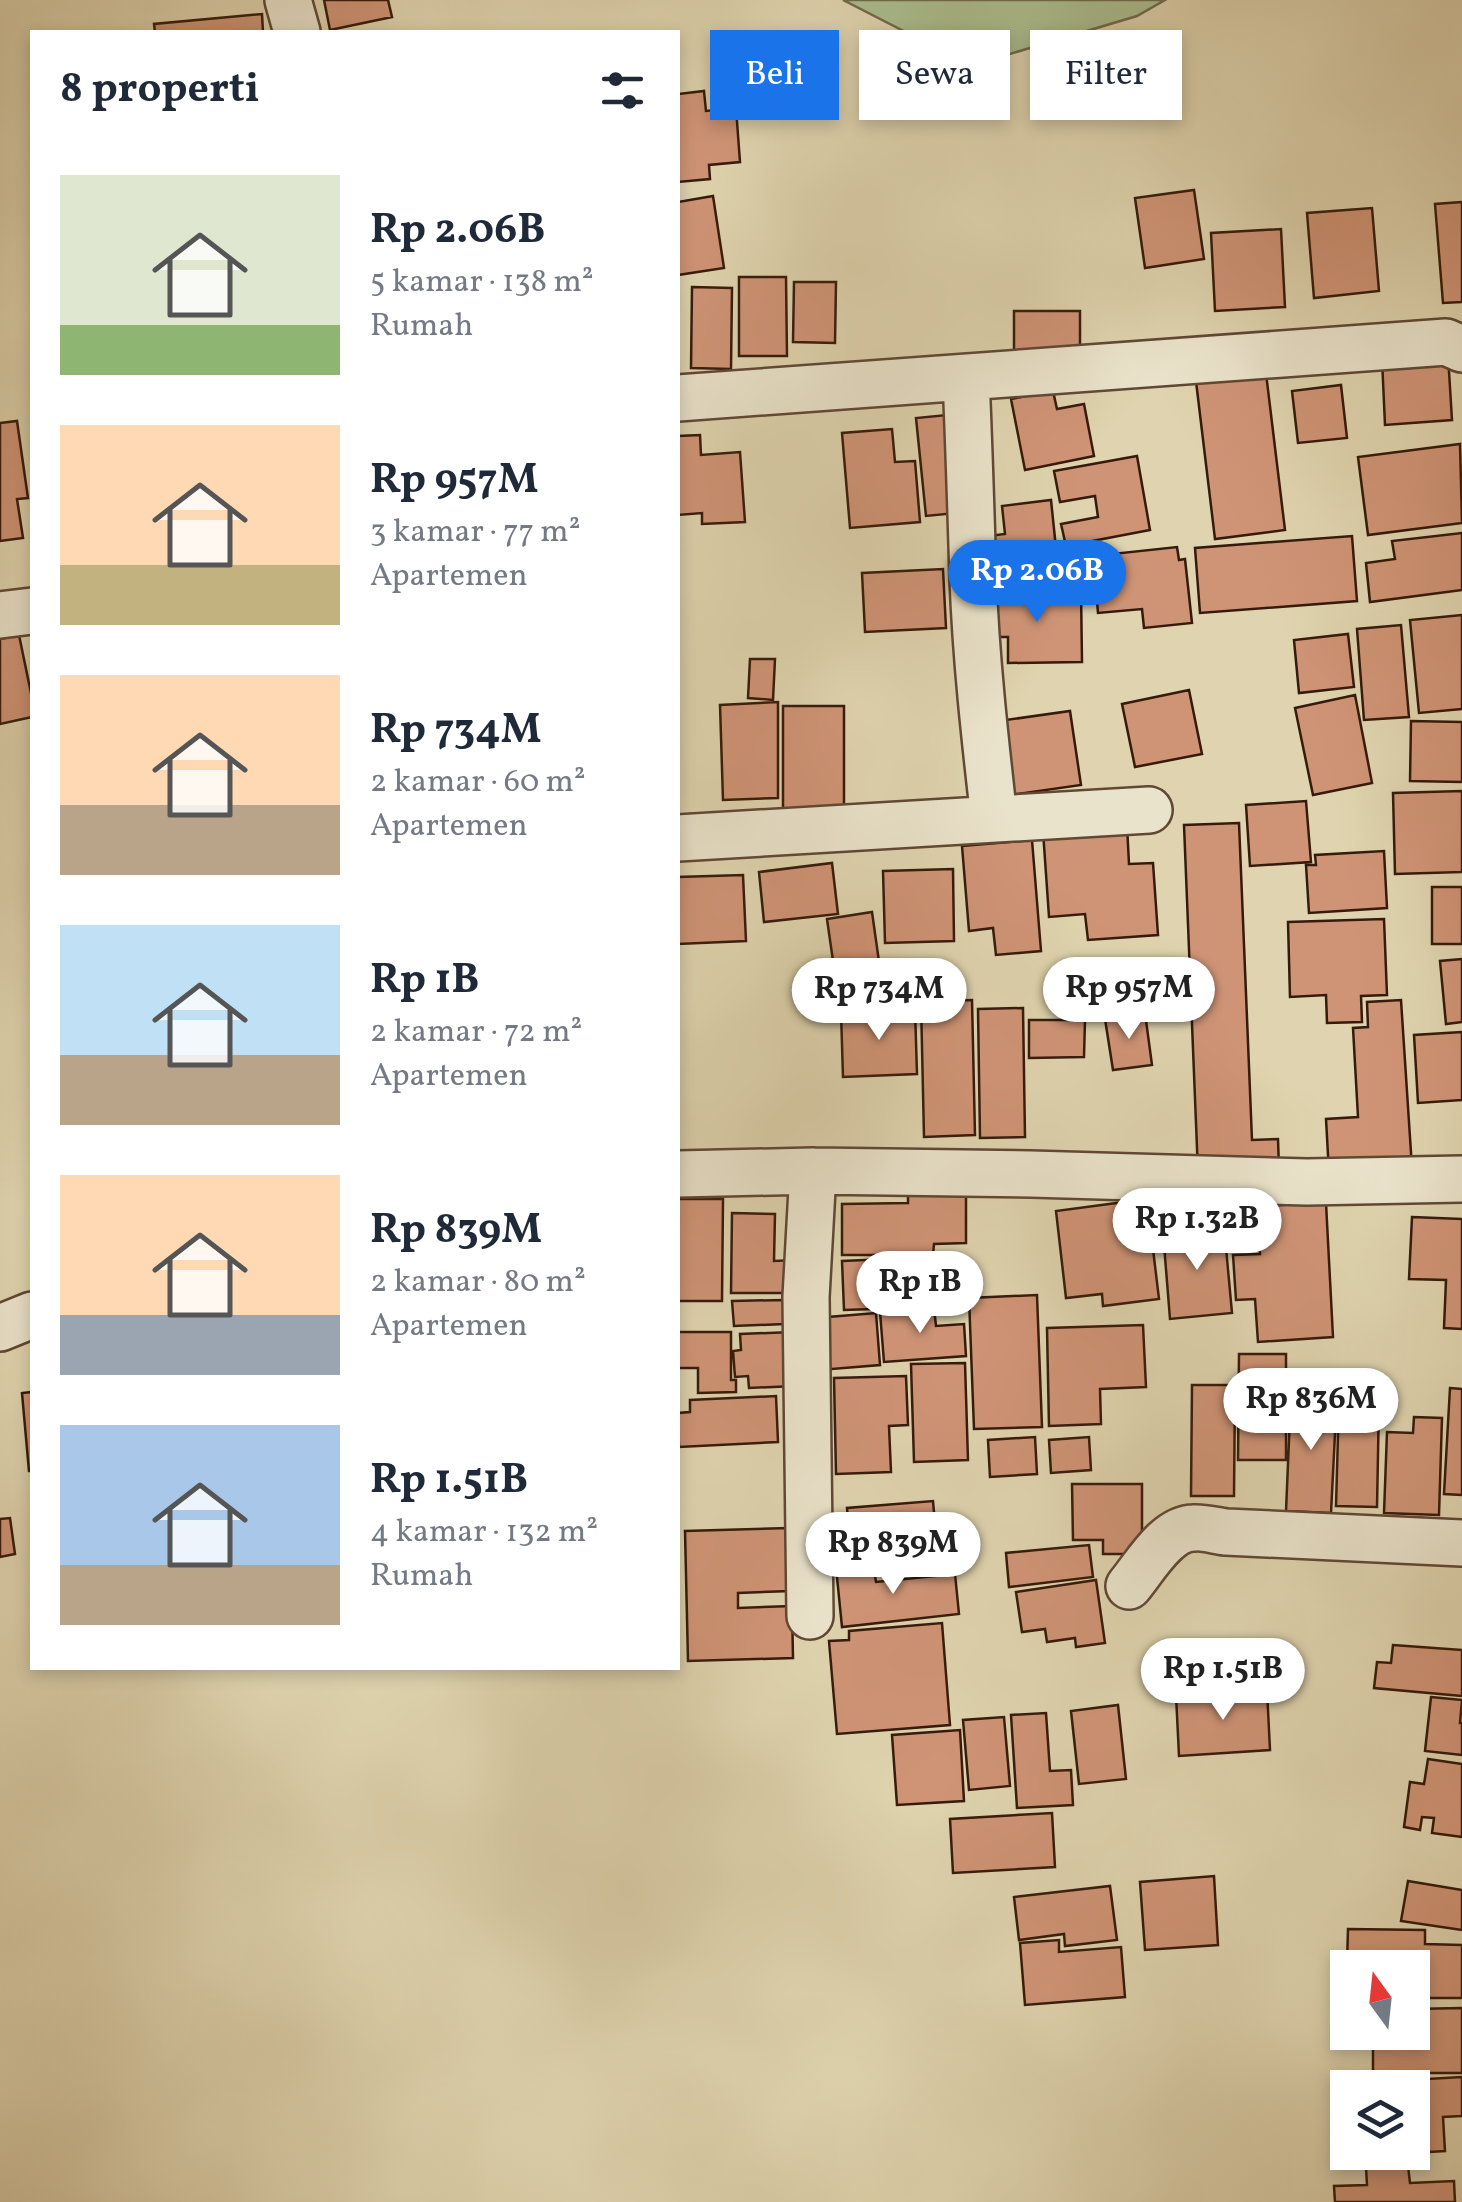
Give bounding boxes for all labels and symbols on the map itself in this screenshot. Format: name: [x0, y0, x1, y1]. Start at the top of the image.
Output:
pin: Rp 2.06B: [934, 540, 1140, 625]
pin: Rp 957M: [1037, 957, 1221, 1042]
pin: Rp 734M: [787, 958, 971, 1043]
pin: Rp 1.32B: [1094, 1188, 1300, 1273]
pin: Rp 1B: [850, 1251, 990, 1336]
pin: Rp 836M: [1219, 1368, 1403, 1453]
pin: Rp 839M: [801, 1512, 985, 1597]
pin: Rp 1.51B: [1120, 1638, 1326, 1723]
north arrow: [1330, 1950, 1430, 2050]

